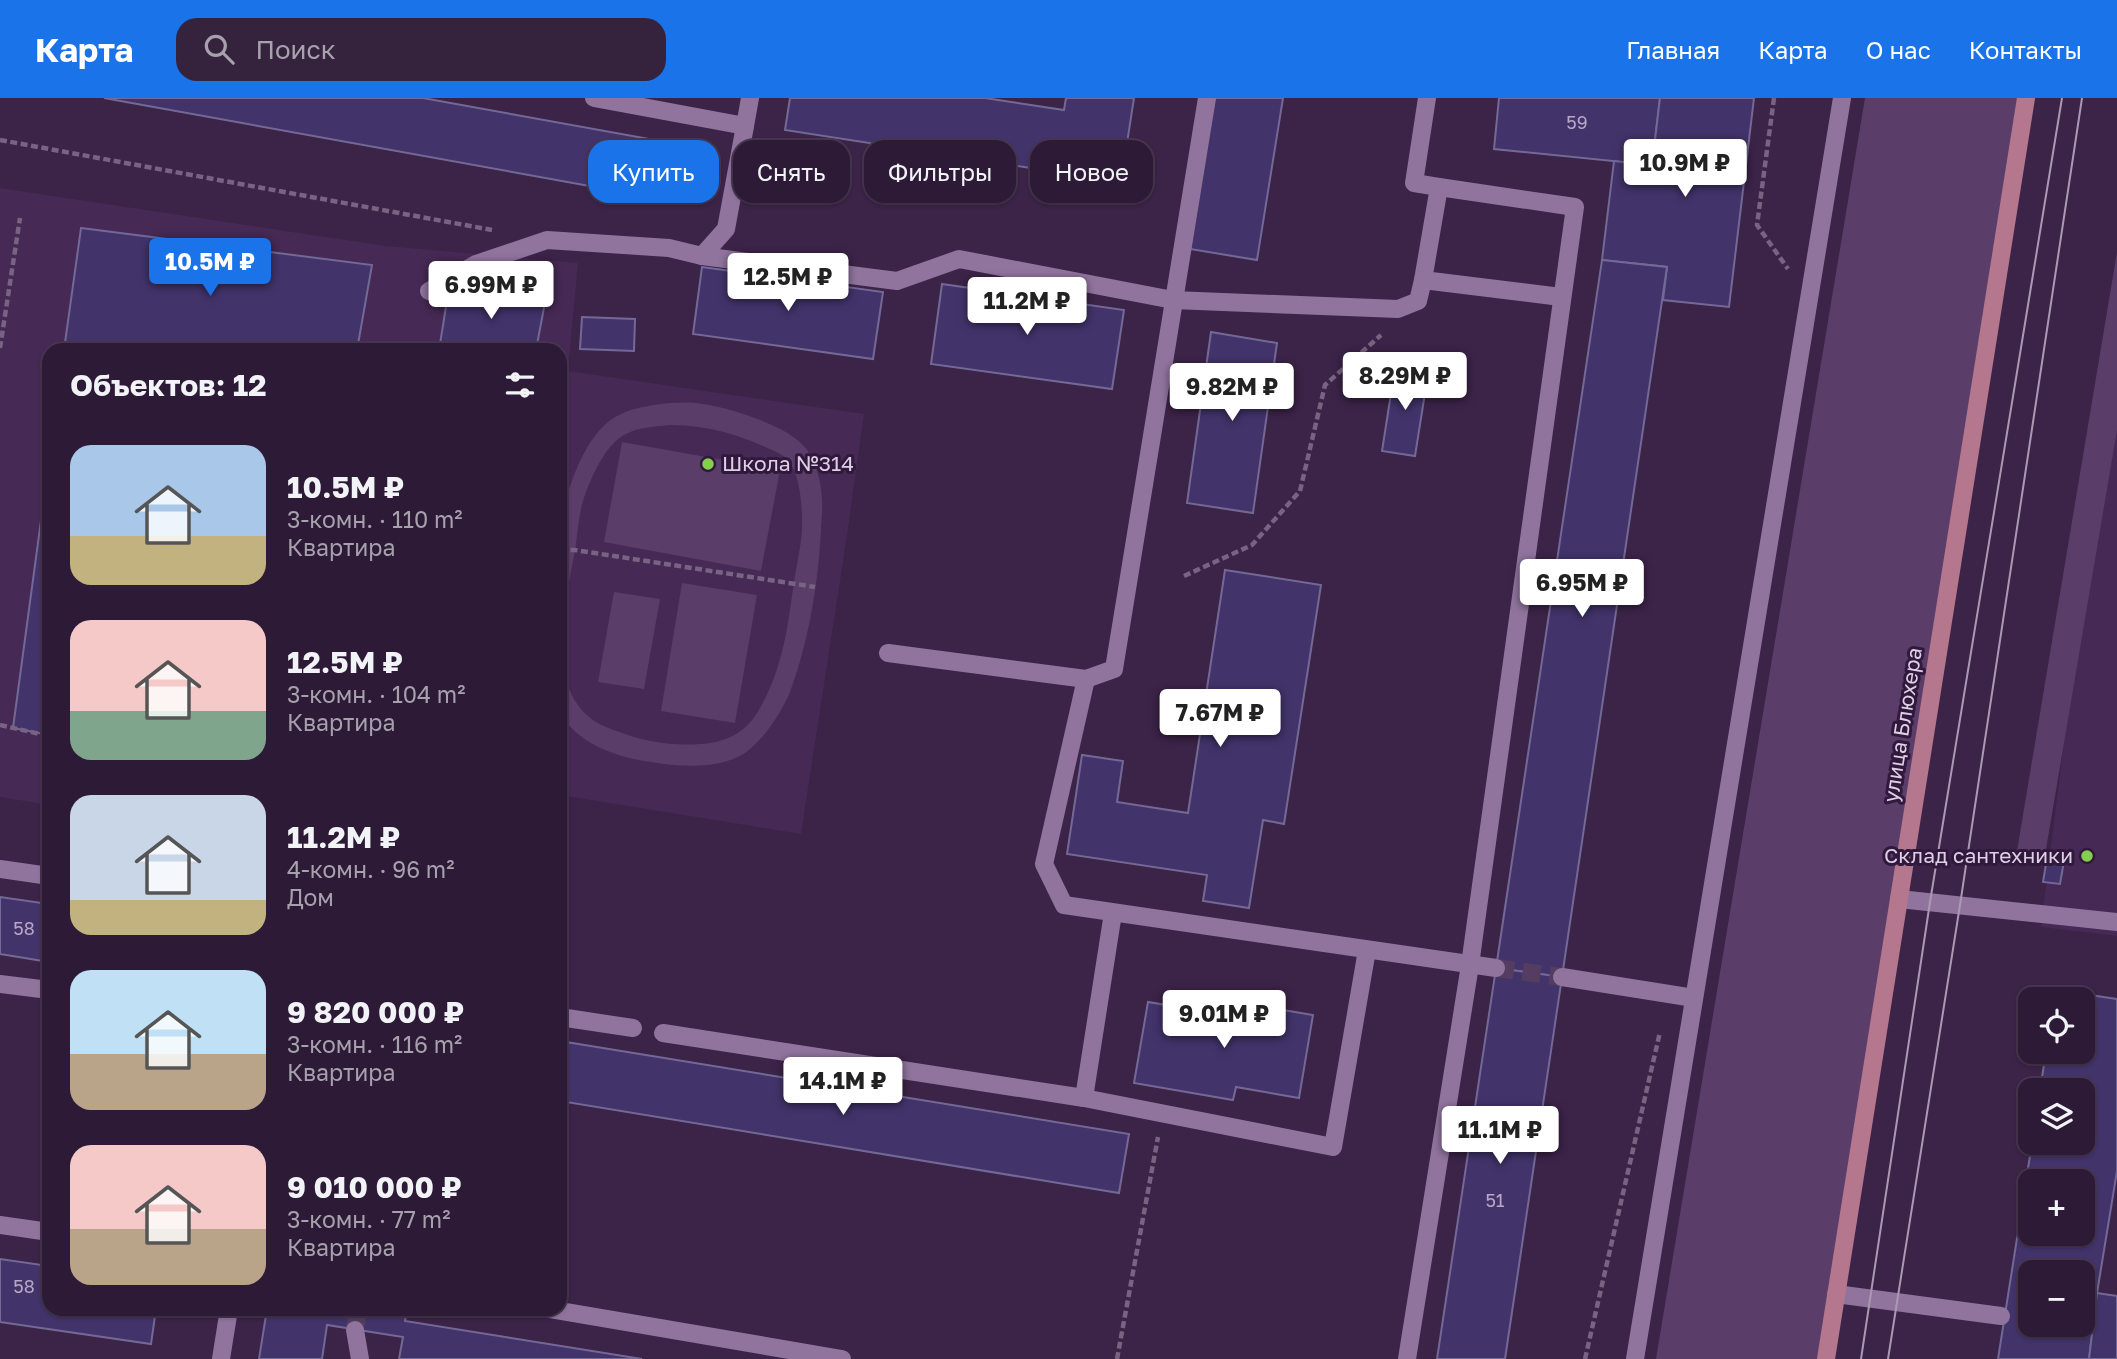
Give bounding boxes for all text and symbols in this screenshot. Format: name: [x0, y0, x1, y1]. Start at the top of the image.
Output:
search box: [176, 18, 666, 81]
text: Карта: [35, 30, 134, 69]
icon: search: [200, 30, 238, 68]
text: Поиск: [256, 34, 336, 65]
text: Главная: [1626, 35, 1720, 64]
text: Карта: [1758, 35, 1828, 64]
text: О нас: [1866, 35, 1931, 64]
text: Контакты: [1969, 35, 2082, 64]
house number: 59: [1566, 111, 1588, 133]
chip: Купить: [588, 140, 719, 203]
chip: Снять: [733, 140, 850, 203]
chip: Фильтры: [864, 140, 1016, 203]
chip: Новое: [1030, 140, 1153, 203]
pin: 10.9M ₽: [1620, 140, 1750, 199]
text: 10.9M ₽: [1640, 148, 1730, 176]
pin: 10.5M ₽: [145, 238, 275, 298]
text: 10.5M ₽: [165, 247, 255, 275]
pin: 12.5M ₽: [723, 254, 853, 313]
pin: 6.99M ₽: [426, 262, 556, 321]
text: 12.5M ₽: [743, 262, 833, 290]
text: 6.99M ₽: [445, 270, 537, 298]
pin: 11.2M ₽: [962, 278, 1092, 337]
text: 11.2M ₽: [984, 286, 1070, 314]
pin: 8.29M ₽: [1340, 352, 1470, 412]
text: 8.29M ₽: [1359, 361, 1451, 389]
pin: 9.82M ₽: [1167, 364, 1297, 423]
icon: filters: [501, 366, 539, 404]
text: Объектов: 12: [70, 367, 267, 403]
text: 9.82M ₽: [1186, 372, 1278, 400]
place label: Школа №314: [722, 450, 854, 476]
marker: Школа №314: [700, 456, 716, 472]
text: 10.5M ₽: [287, 469, 404, 505]
icon: home: [126, 473, 210, 557]
text: 3-комн. · 110 m²: [287, 505, 463, 533]
text: Квартира: [287, 533, 395, 561]
pin: 6.95M ₽: [1517, 560, 1647, 619]
text: 6.95M ₽: [1536, 568, 1628, 596]
text: 12.5M ₽: [287, 644, 403, 680]
street label: улица Блюхера: [1877, 645, 1927, 804]
icon: home: [126, 648, 210, 732]
text: 3-комн. · 104 m²: [287, 680, 465, 708]
pin: 7.67M ₽: [1155, 690, 1285, 749]
text: 7.67M ₽: [1176, 698, 1264, 726]
text: Квартира: [287, 708, 395, 736]
text: 11.2M ₽: [287, 819, 400, 855]
icon: home: [126, 823, 210, 907]
place label: Склад сантехники: [1884, 842, 2073, 868]
marker: Склад сантехники: [2079, 848, 2095, 864]
text: 4-комн. · 96 m²: [287, 855, 454, 883]
text: Дом: [287, 883, 334, 911]
house number: 58: [13, 917, 35, 939]
map controls: [2018, 987, 2095, 1337]
button: locate: [2018, 987, 2095, 1064]
pin: 9.01M ₽: [1159, 990, 1289, 1050]
text: 9 820 000 ₽: [287, 994, 464, 1030]
icon: home: [126, 998, 210, 1082]
text: 9.01M ₽: [1179, 999, 1269, 1027]
text: 3-комн. · 116 m²: [287, 1030, 462, 1058]
text: Квартира: [287, 1058, 395, 1086]
pin: 14.1M ₽: [778, 1058, 908, 1117]
text: 14.1M ₽: [799, 1066, 887, 1094]
button: layers: [2018, 1078, 2095, 1155]
pin: 11.1M ₽: [1435, 1107, 1565, 1166]
text: 11.1M ₽: [1458, 1115, 1542, 1143]
text: 9 010 000 ₽: [287, 1169, 462, 1205]
button: +: [2018, 1169, 2095, 1246]
icon: home: [126, 1173, 210, 1257]
house number: 51: [1485, 1189, 1505, 1211]
text: 3-комн. · 77 m²: [287, 1205, 450, 1233]
text: Квартира: [287, 1233, 395, 1261]
button: −: [2018, 1260, 2095, 1337]
house number: 58: [13, 1275, 35, 1297]

